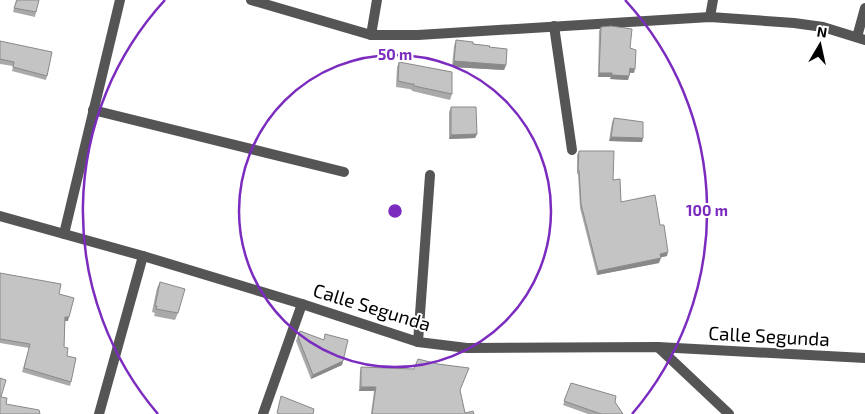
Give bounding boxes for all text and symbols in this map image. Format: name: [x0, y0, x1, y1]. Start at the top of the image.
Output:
north arrow: [795, 20, 845, 70]
text: N: [816, 22, 828, 41]
text: 50 m: [378, 45, 412, 63]
text: 100 m: [686, 201, 728, 219]
centre of rings: [386, 202, 404, 220]
street label: Calle Segunda: [311, 278, 434, 335]
street label: Calle Segunda: [708, 321, 830, 350]

